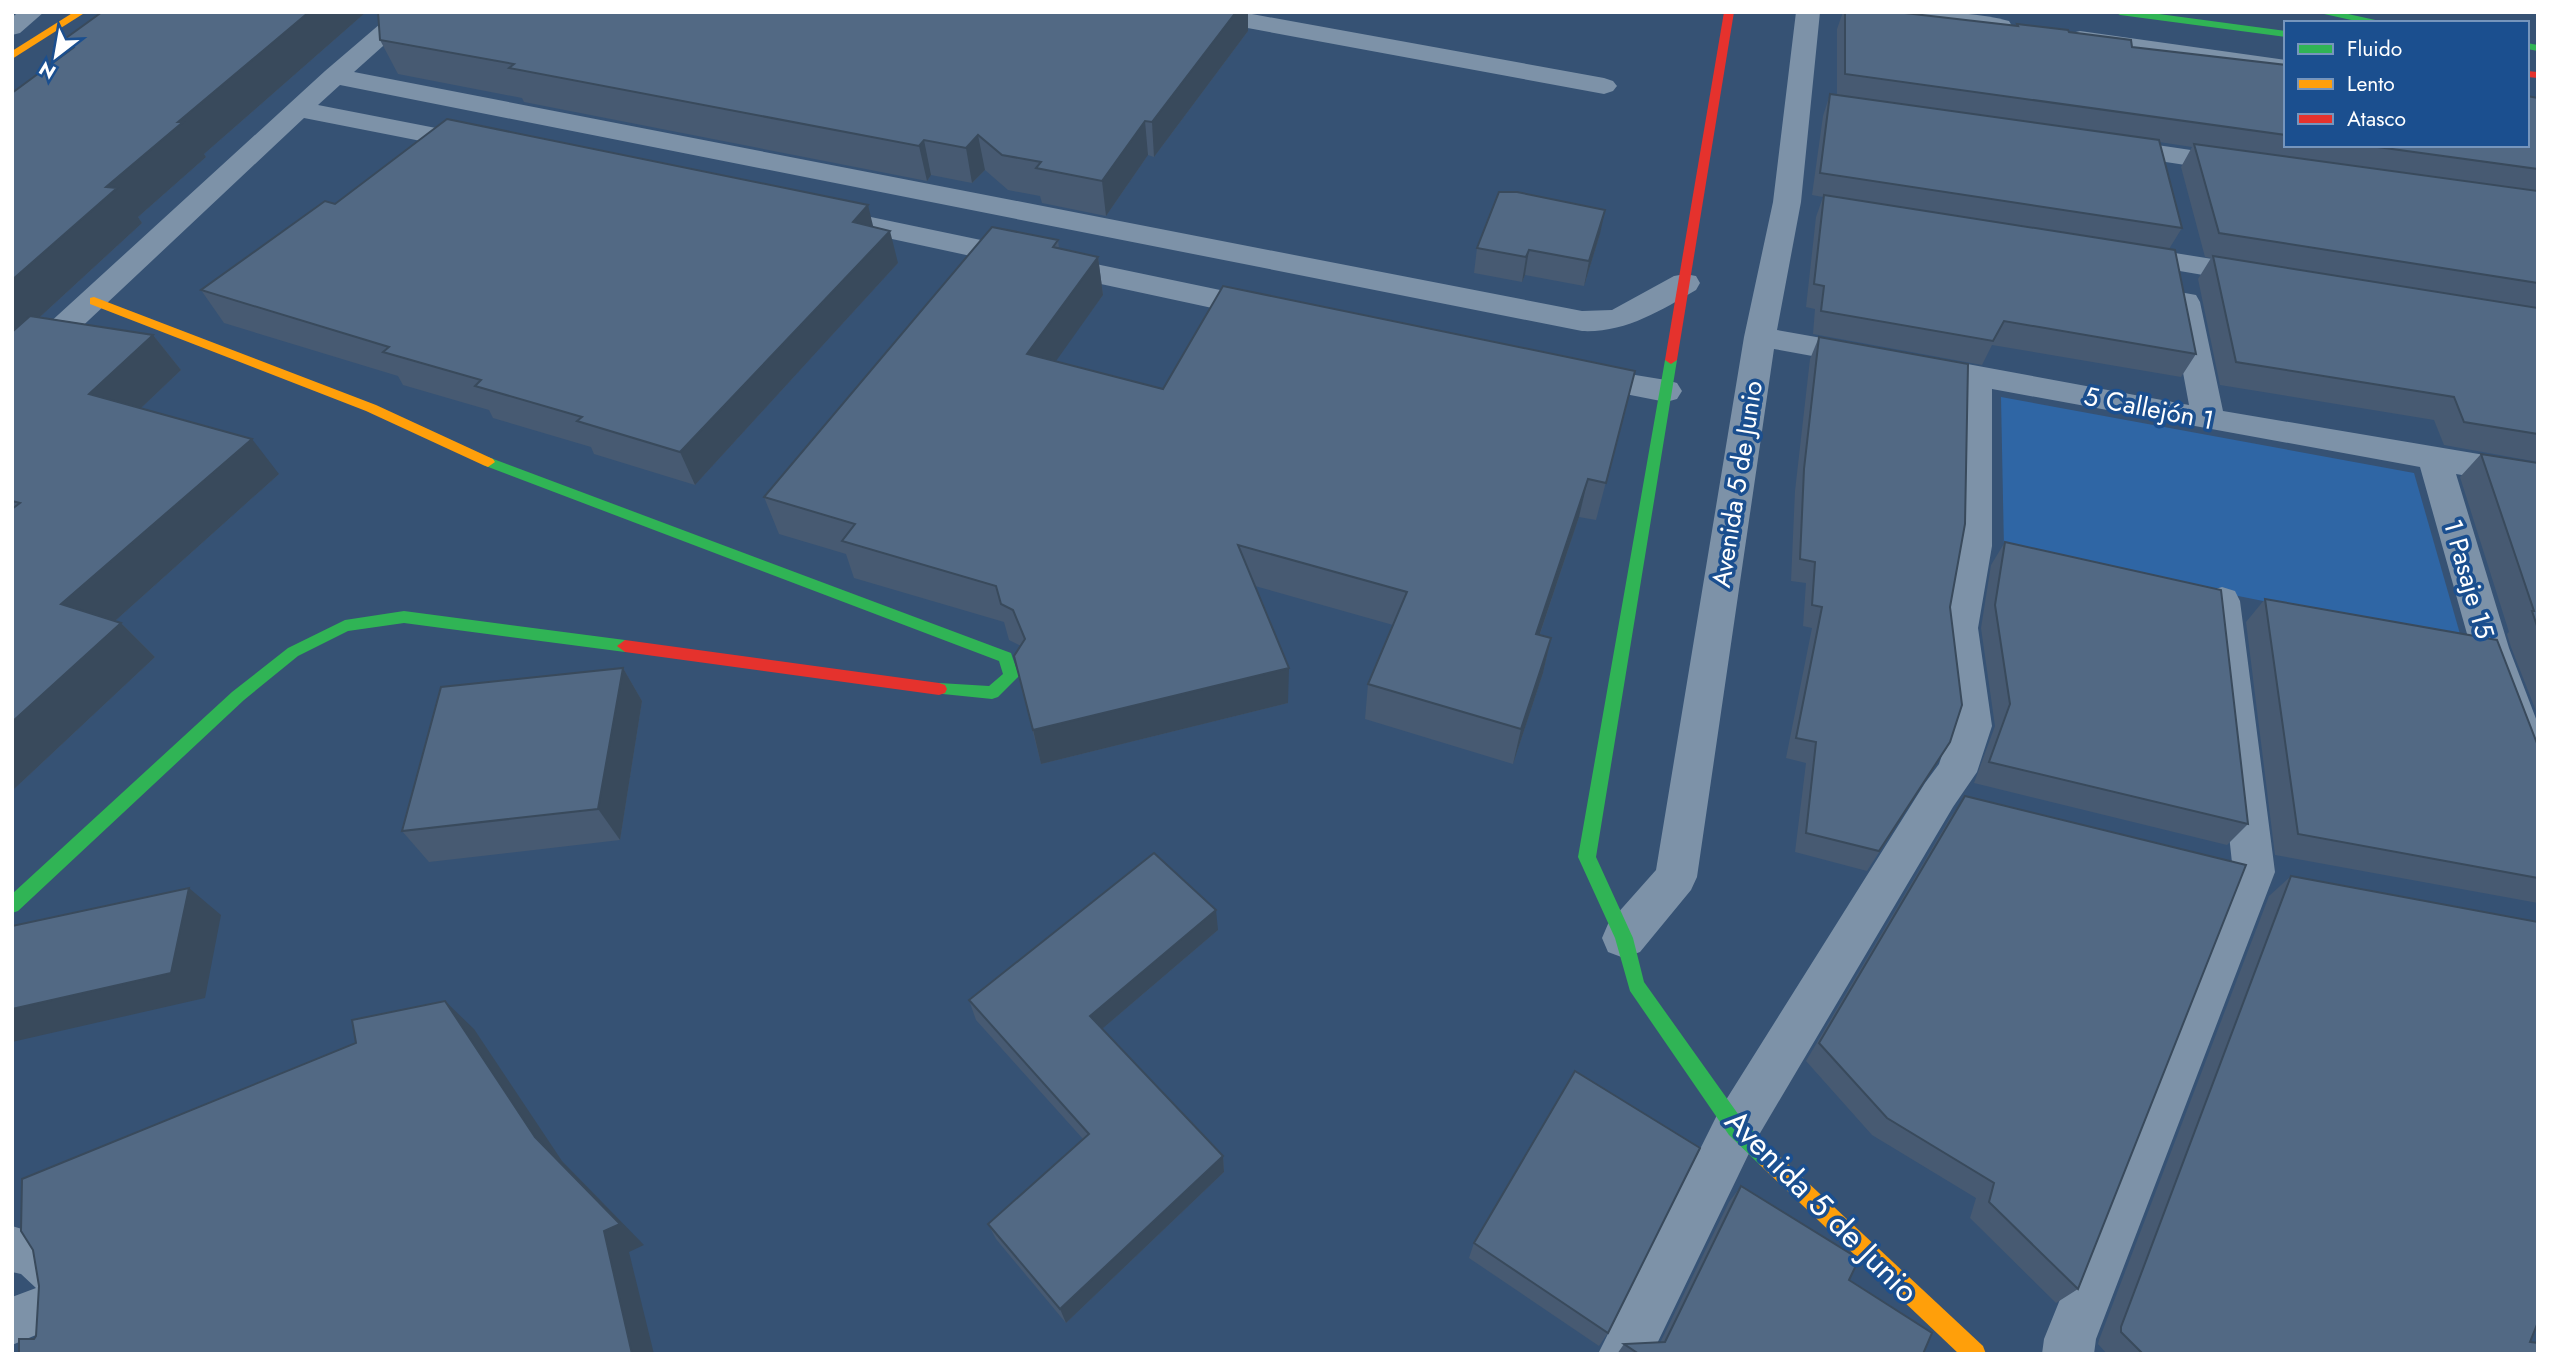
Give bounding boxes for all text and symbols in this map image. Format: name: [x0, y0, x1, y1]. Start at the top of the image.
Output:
north arrow: [21, 21, 91, 91]
legend: [2284, 21, 2529, 147]
text: Fluido: [2347, 34, 2402, 64]
text: N: [34, 55, 61, 86]
text: Lento: [2347, 69, 2395, 99]
text: Atasco: [2347, 104, 2406, 134]
street label: 5 Callejón 1: [2081, 377, 2217, 439]
street label: Avenida 5 de Junio: [1702, 378, 1772, 590]
street label: 1 Pasaje 15: [2434, 515, 2504, 643]
street label: Avenida 5 de Junio: [1715, 1099, 1929, 1313]

